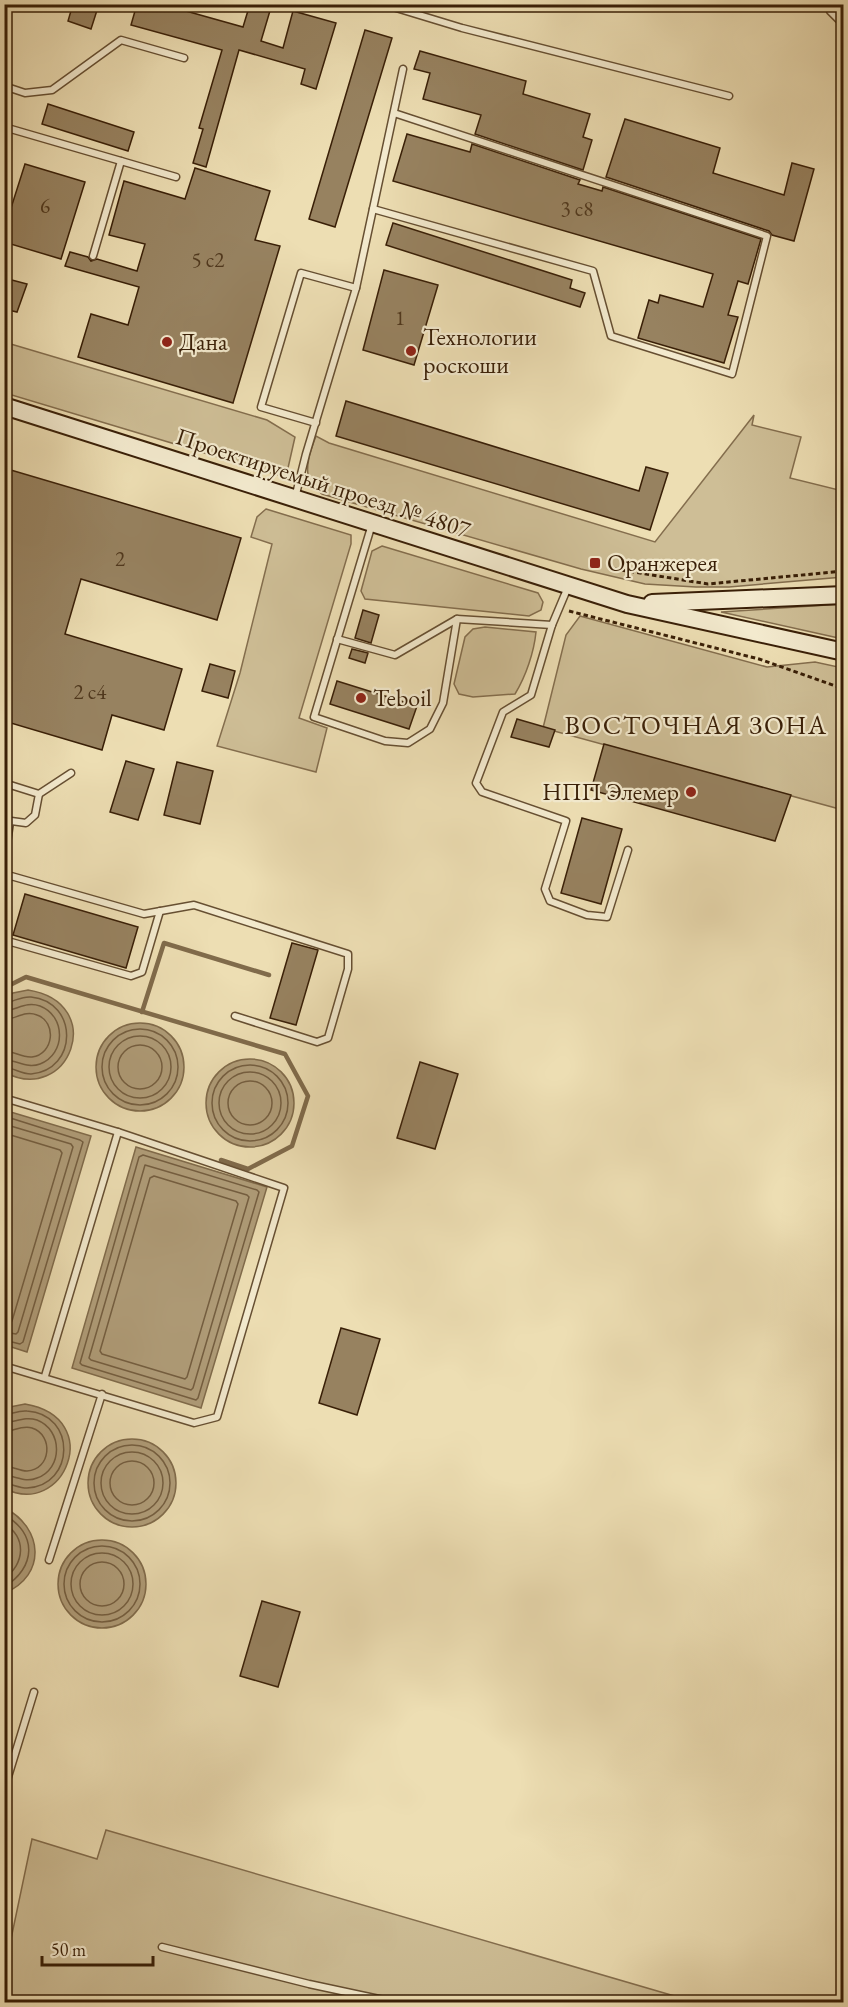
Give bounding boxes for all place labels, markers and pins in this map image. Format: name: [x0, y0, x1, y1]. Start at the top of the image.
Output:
place label: Технологии роскоши: [423, 321, 537, 380]
place label: Дана: [179, 326, 228, 357]
marker: Дана: [160, 335, 174, 349]
marker: Технологии роскоши: [404, 344, 418, 358]
place label: Оранжерея: [607, 547, 718, 578]
marker: Оранжерея: [588, 556, 602, 570]
place label: Teboil: [373, 682, 432, 713]
marker: Teboil: [354, 691, 368, 705]
place label: НПП Элемер: [542, 776, 679, 807]
marker: НПП Элемер: [684, 785, 698, 799]

